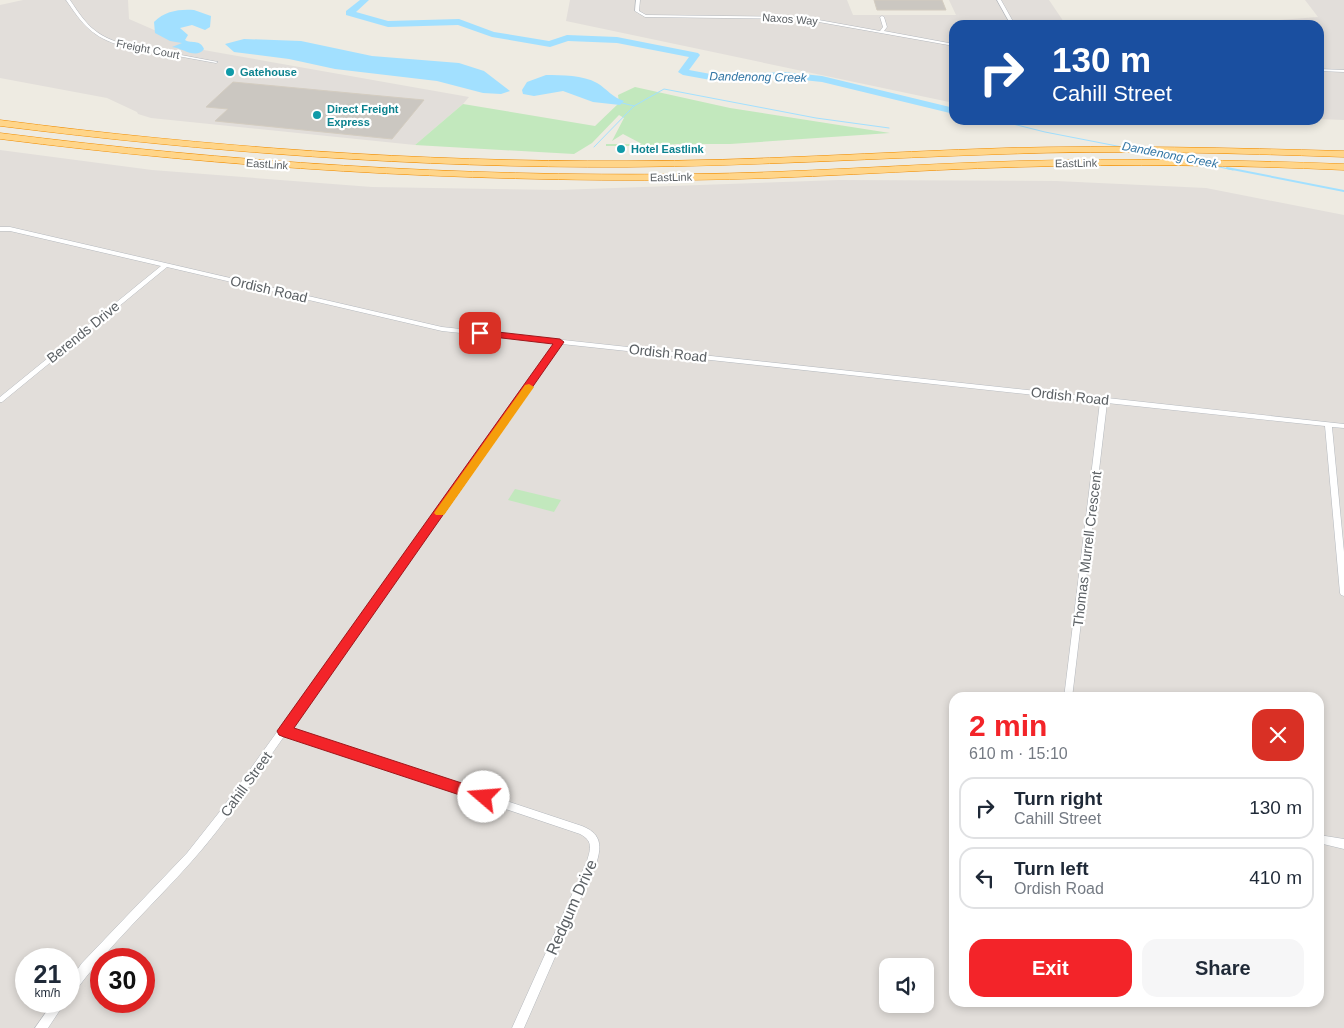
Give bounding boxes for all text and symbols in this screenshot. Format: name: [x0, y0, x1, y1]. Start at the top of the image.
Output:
street label: Naxos Way: [762, 11, 819, 27]
street label: Freight Court: [115, 37, 181, 61]
icon: right: [969, 40, 1034, 105]
text: 130 m: [1052, 40, 1151, 79]
marker: Gatehouse: [224, 66, 236, 78]
place label: Gatehouse: [240, 66, 297, 78]
water label: Dandenong Creek: [709, 69, 808, 85]
text: Cahill Street: [1052, 81, 1172, 106]
place label: Direct Freight Express: [327, 103, 399, 128]
marker: Direct Freight Express: [311, 109, 323, 121]
water label: Dandenong Creek: [1121, 139, 1220, 171]
marker: Hotel Eastlink: [615, 143, 627, 155]
place label: Hotel Eastlink: [631, 143, 705, 155]
street label: EastLink: [246, 157, 289, 171]
street label: EastLink: [1055, 157, 1098, 169]
street label: EastLink: [650, 171, 693, 183]
street label: Ordish Road: [229, 272, 309, 306]
street label: Berends Drive: [43, 298, 123, 366]
pin: [459, 312, 501, 354]
icon: arrive: [466, 319, 494, 347]
street label: Ordish Road: [628, 341, 708, 365]
street label: Ordish Road: [1030, 384, 1110, 408]
street label: Thomas Murrell Crescent: [1069, 470, 1105, 628]
text: 2 min: [969, 709, 1047, 742]
button: close: [1252, 709, 1304, 761]
text: 610 m · 15:10: [969, 745, 1068, 762]
street label: Cahill Street: [217, 748, 275, 820]
position arrow: [457, 770, 509, 822]
text: Turn right: [1014, 788, 1102, 809]
icon: right: [971, 794, 999, 822]
text: 130 m: [1249, 797, 1302, 818]
text: Cahill Street: [1014, 810, 1101, 827]
street label: Redgum Drive: [543, 857, 600, 957]
text: Turn left: [1014, 858, 1089, 879]
icon: left: [971, 864, 999, 892]
text: 410 m: [1249, 867, 1302, 888]
text: Ordish Road: [1014, 880, 1104, 897]
button: Exit: [969, 939, 1132, 997]
button: Share: [1142, 939, 1304, 997]
speed limit sign: 30: [90, 948, 155, 1013]
map controls: [879, 958, 934, 1013]
button: sound: [879, 958, 934, 1013]
text: 21: [34, 960, 61, 988]
text: km/h: [34, 986, 61, 1000]

